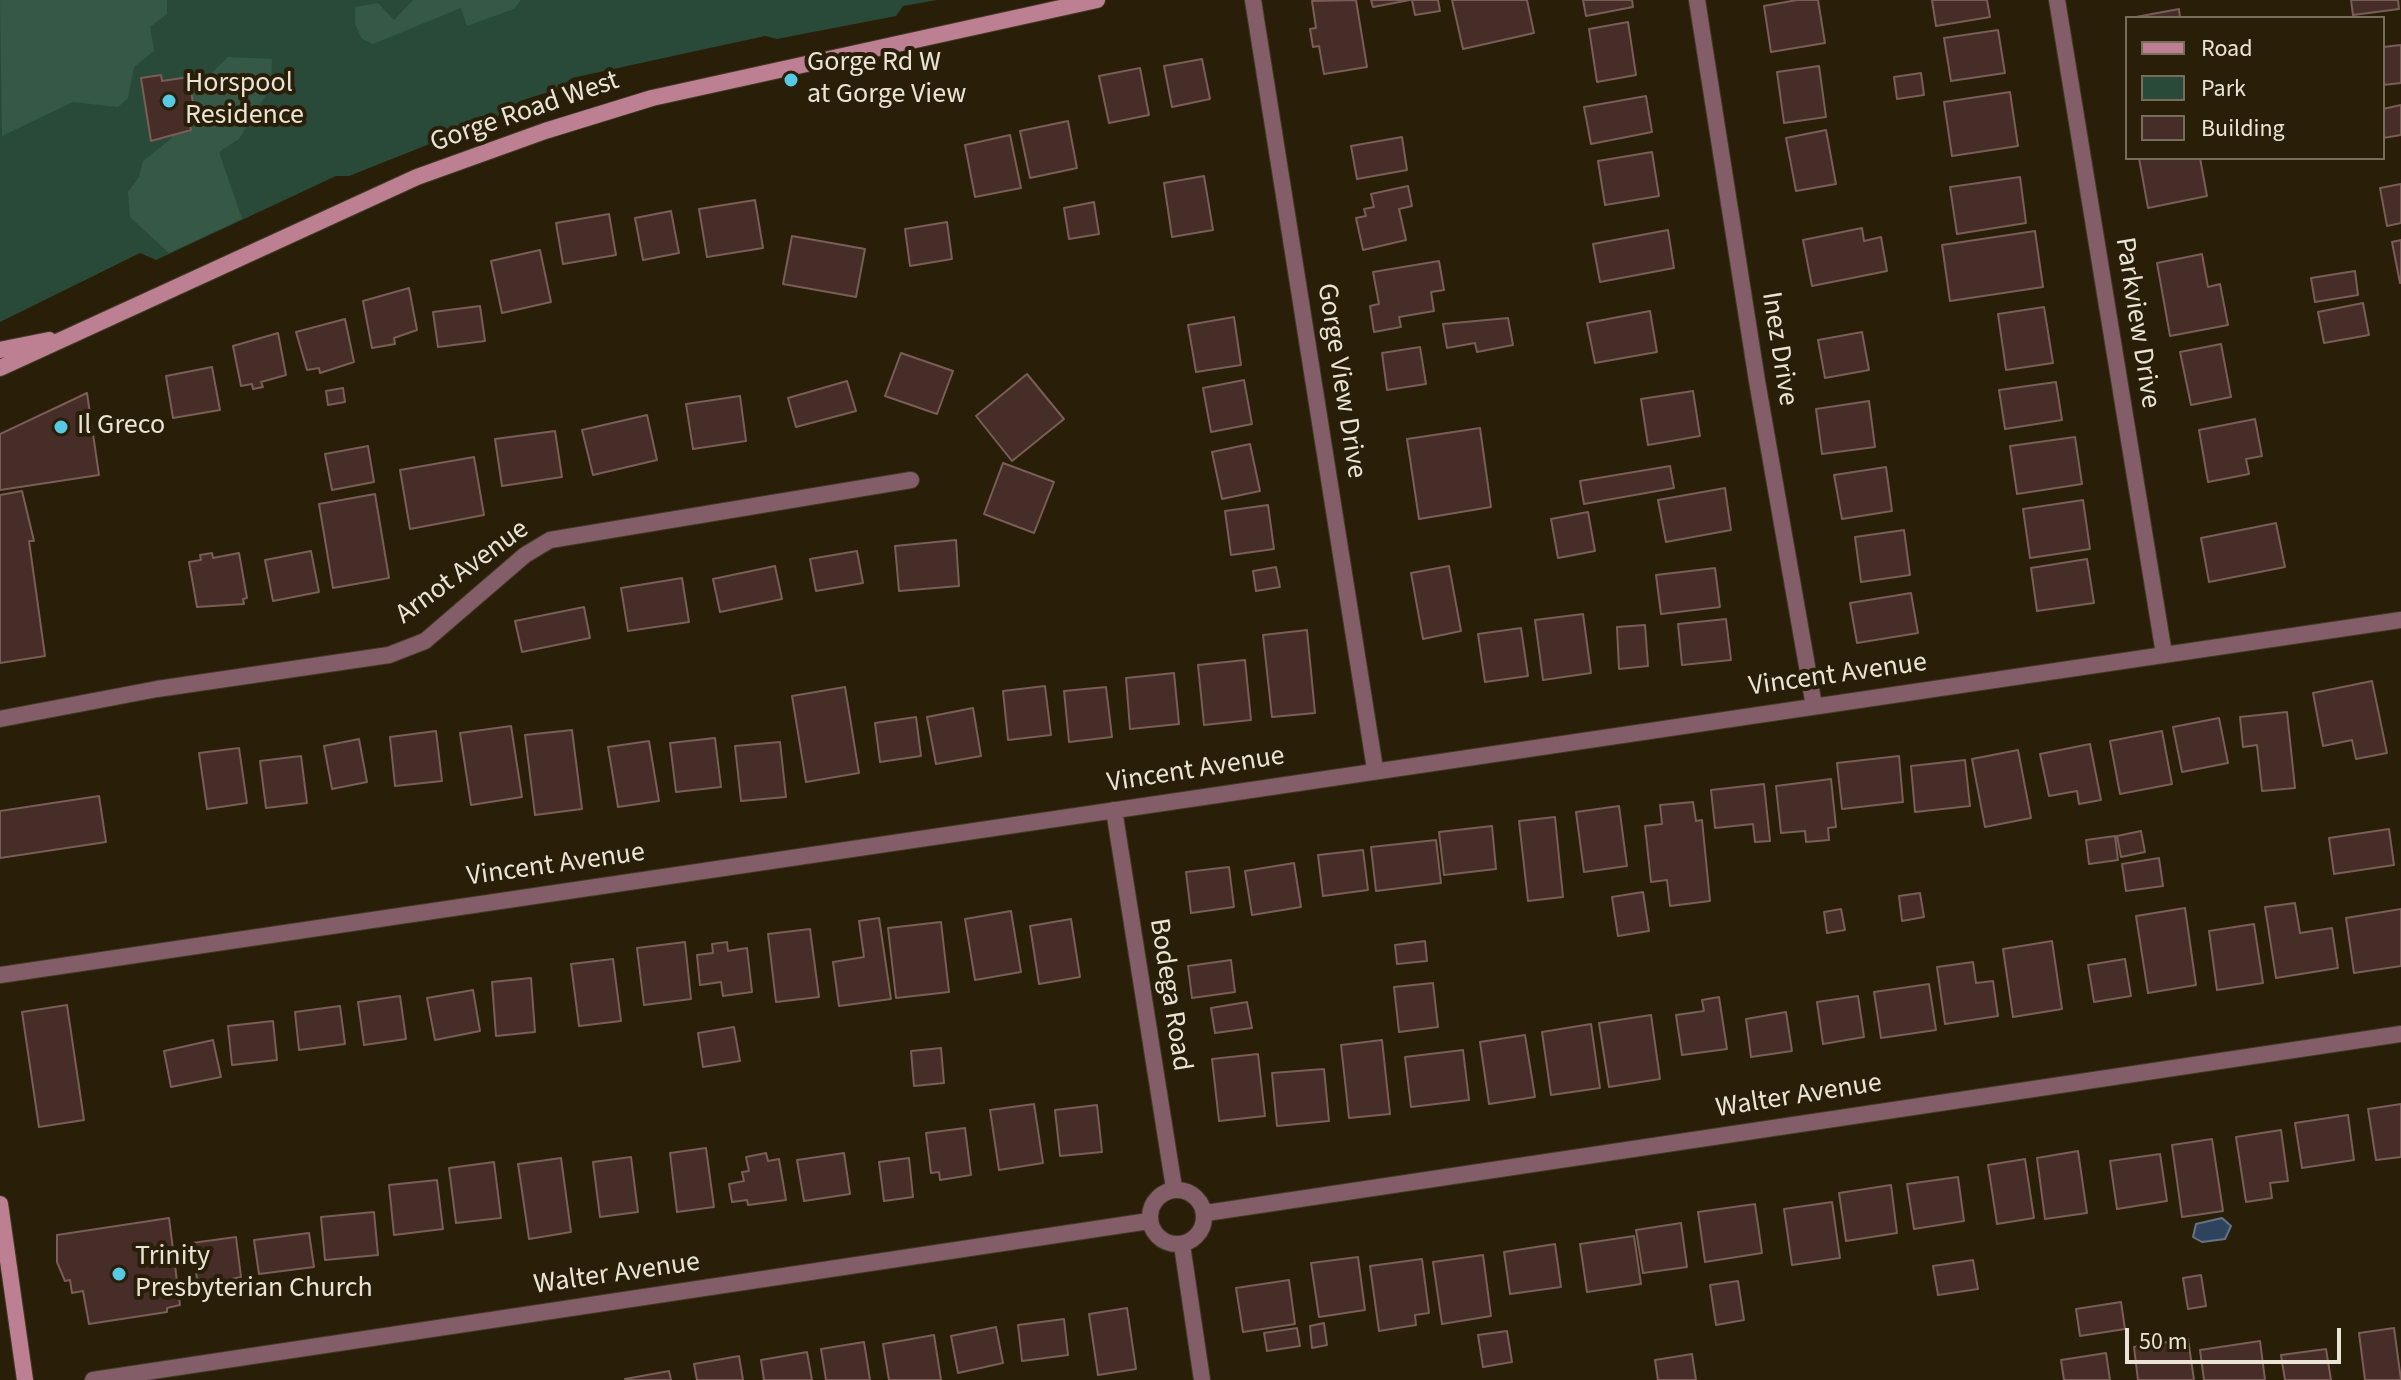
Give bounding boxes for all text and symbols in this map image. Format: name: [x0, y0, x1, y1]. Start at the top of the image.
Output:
legend: [2125, 16, 2385, 160]
text: Road: [2201, 31, 2253, 66]
place label: Gorge Rd W at Gorge View: [807, 47, 966, 113]
street label: Gorge Road West: [426, 65, 624, 161]
place label: Horspool Residence: [185, 68, 304, 134]
marker: Gorge Rd W at Gorge View: [782, 71, 800, 89]
text: Park: [2201, 71, 2246, 106]
marker: Horspool Residence: [160, 92, 178, 110]
text: Building: [2201, 111, 2285, 146]
street label: Parkview Drive: [2106, 235, 2166, 411]
street label: Gorge View Drive: [1308, 281, 1372, 481]
street label: Inez Drive: [1752, 290, 1804, 408]
place label: Il Greco: [77, 410, 165, 444]
marker: Il Greco: [52, 418, 70, 436]
street label: Arnot Avenue: [390, 513, 536, 633]
street label: Vincent Avenue: [1747, 647, 1929, 705]
street label: Vincent Avenue: [1105, 740, 1287, 802]
street label: Vincent Avenue: [465, 837, 647, 895]
street label: Bodega Road: [1140, 916, 1198, 1074]
street label: Walter Avenue: [1714, 1067, 1884, 1127]
place label: Trinity Presbyterian Church: [135, 1241, 373, 1307]
street label: Walter Avenue: [532, 1247, 702, 1303]
marker: Trinity Presbyterian Church: [110, 1265, 128, 1283]
scale bar: [2129, 1312, 2345, 1362]
text: 50 m: [2139, 1324, 2188, 1359]

